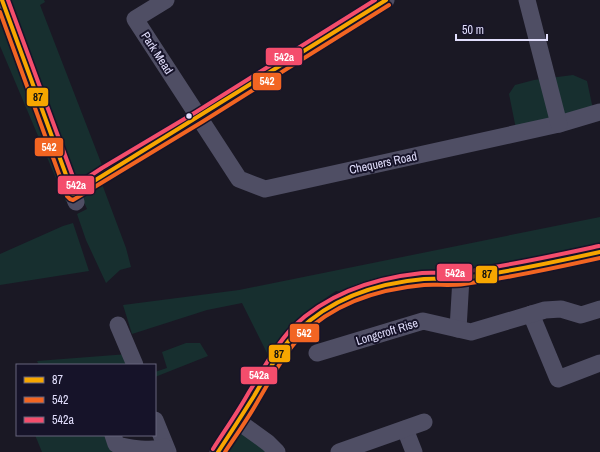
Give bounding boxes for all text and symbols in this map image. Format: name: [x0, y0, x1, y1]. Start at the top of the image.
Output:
scale bar: [456, 16, 547, 42]
text: 50 m: [462, 22, 484, 38]
street label: Park Mead: [137, 29, 177, 77]
line badge: 542a: [265, 47, 303, 66]
text: 542a: [274, 50, 294, 64]
line badge: 542: [252, 72, 282, 91]
text: 542: [259, 74, 275, 88]
line badge: 87: [26, 87, 49, 107]
text: 87: [33, 90, 43, 104]
unlabelled marker: [184, 111, 194, 121]
line badge: 542: [34, 137, 64, 157]
text: 542: [41, 140, 57, 154]
street label: Chequers Road: [348, 148, 418, 178]
line badge: 542a: [57, 175, 95, 195]
text: 542a: [66, 178, 86, 192]
line badge: 542a: [436, 263, 473, 282]
line badge: 87: [475, 265, 498, 284]
text: 542a: [445, 266, 465, 280]
text: 87: [482, 267, 492, 281]
street label: Longcroft Rise: [354, 315, 420, 349]
line badge: 542: [289, 323, 320, 343]
text: 542: [296, 326, 312, 340]
line badge: 87: [268, 344, 291, 363]
text: 87: [274, 347, 284, 361]
legend: [16, 364, 156, 436]
line badge: 542a: [240, 366, 278, 385]
text: 542a: [249, 368, 269, 382]
text: 87: [52, 372, 63, 388]
text: 542: [52, 392, 68, 408]
text: 542a: [52, 412, 74, 428]

